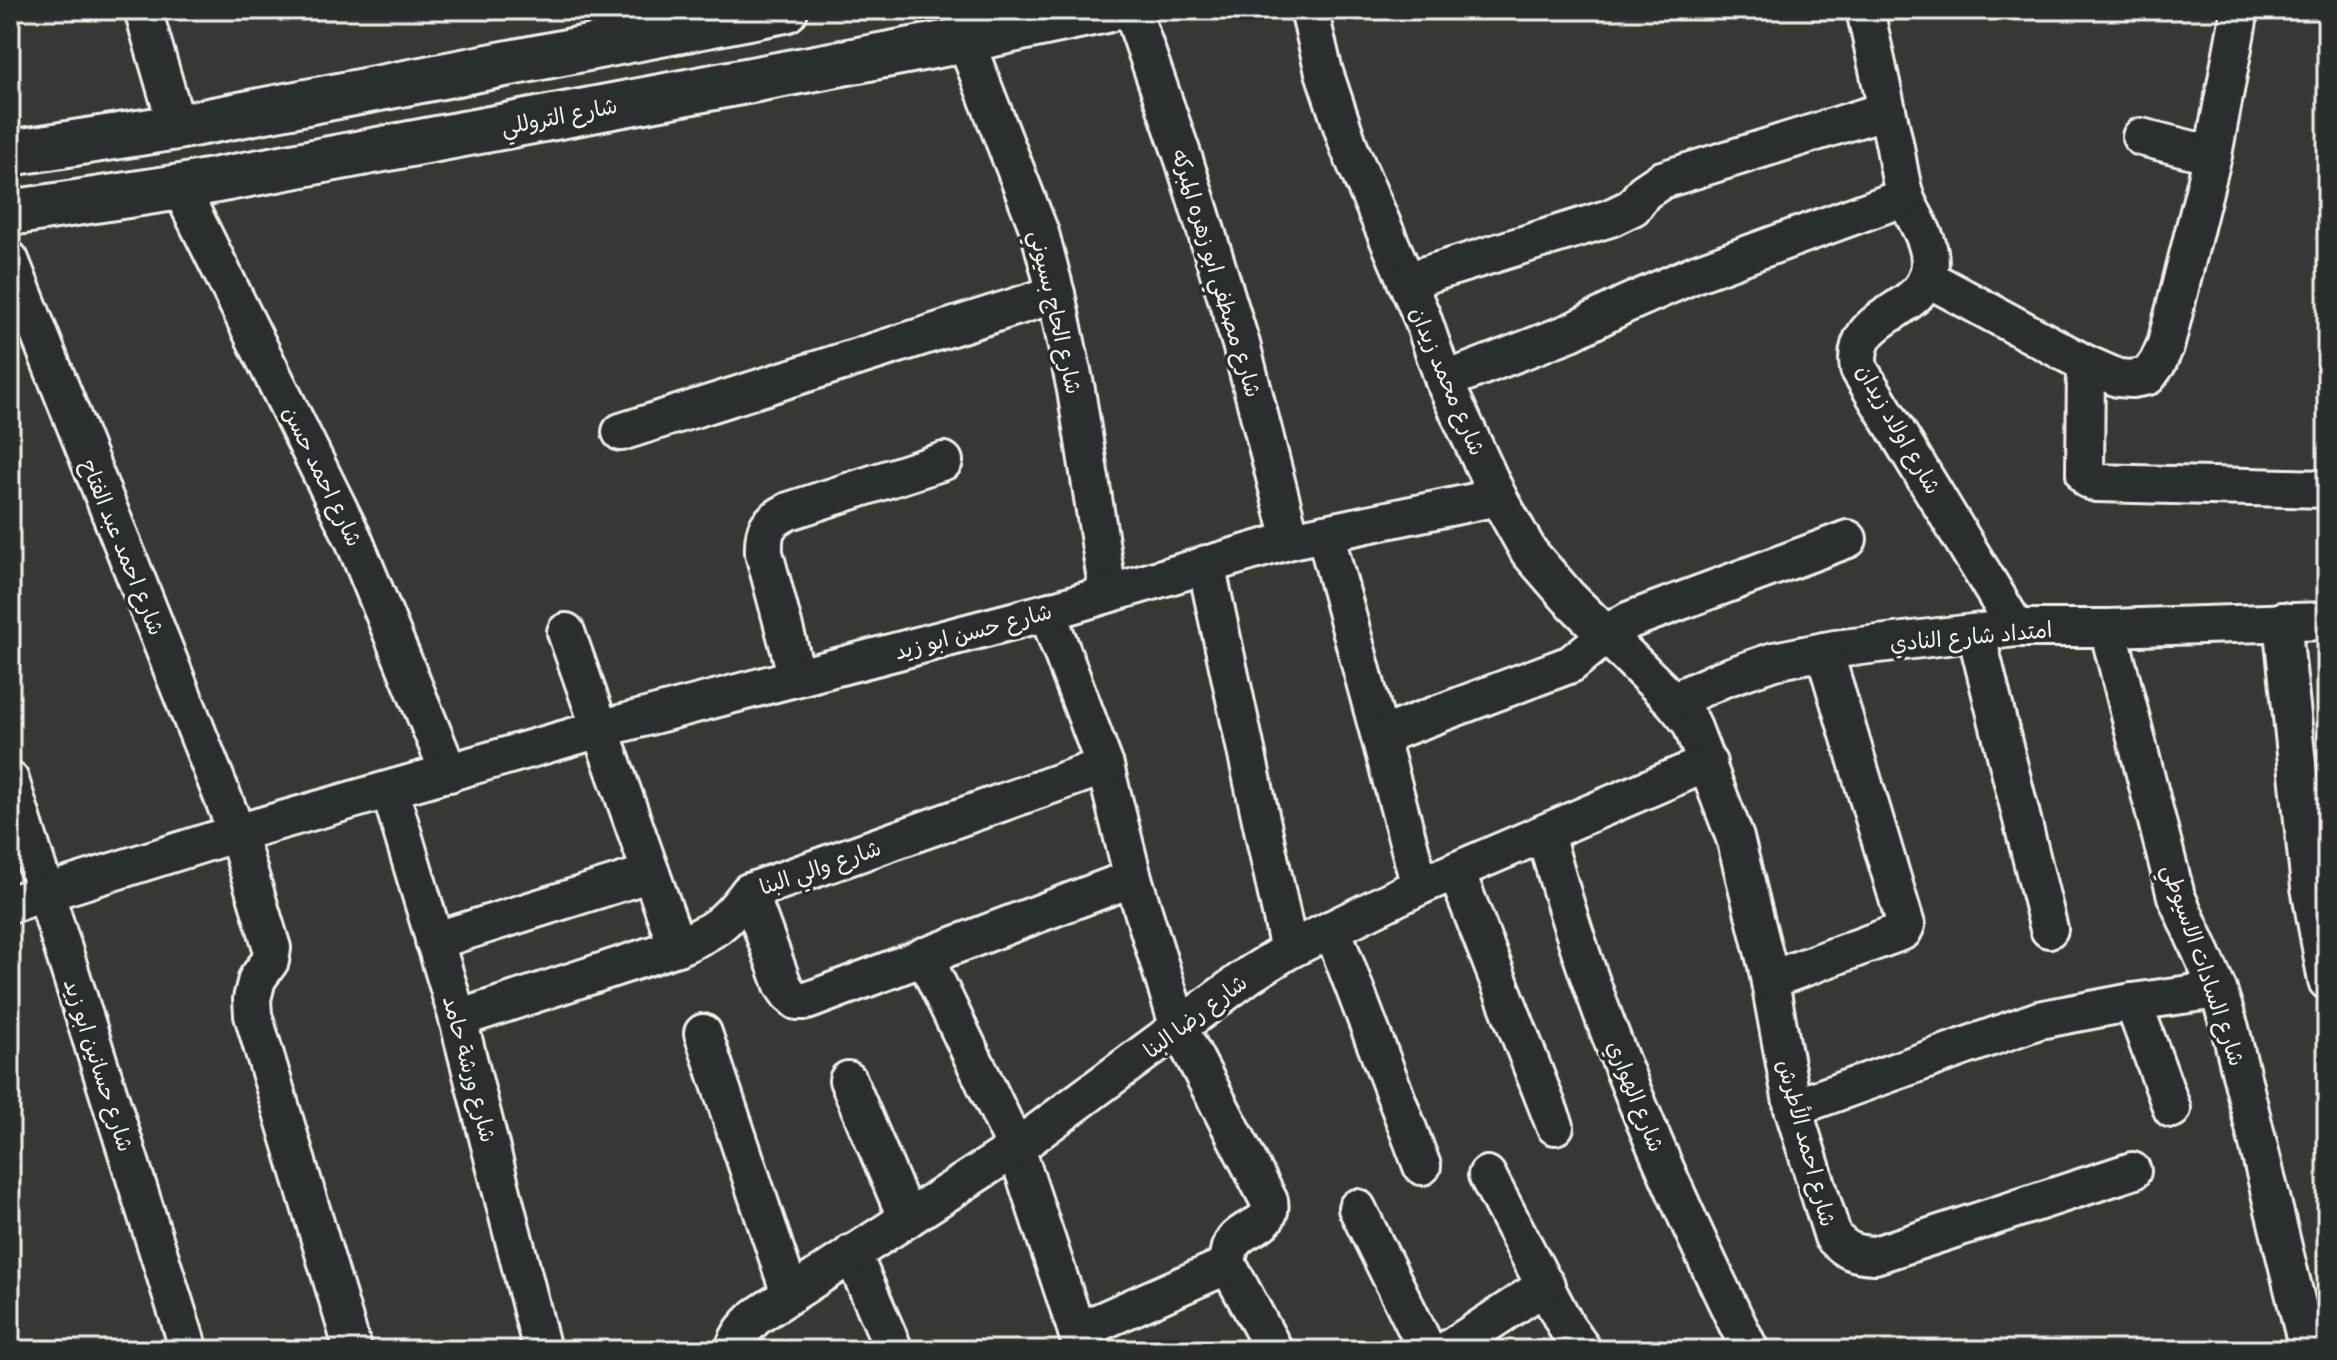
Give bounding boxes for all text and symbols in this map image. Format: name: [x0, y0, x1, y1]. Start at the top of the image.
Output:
street label: شارع التروللي: [498, 86, 621, 147]
street label: شارع مصطفي ابو زهره المبركه: [1160, 144, 1273, 402]
street label: شارع الحاج بسيوني: [1018, 226, 1093, 398]
street label: شارع محمد زيدان: [1399, 300, 1497, 462]
street label: شارع اولاد زيدان: [1845, 357, 1952, 502]
street label: شارع احمد حسن: [272, 399, 374, 553]
street label: شارع احمد عبد الفتاح: [69, 453, 176, 642]
street label: شارع حسن ابو زيد: [890, 592, 1056, 671]
street label: امتداد شارع النادي: [1888, 610, 2054, 663]
street label: شارع والي البنا: [754, 828, 886, 907]
street label: شارع السادات الاسيوطي: [2151, 859, 2256, 1072]
street label: شارع رضا البنا: [1134, 964, 1256, 1069]
street label: شارع حسانين ابو زيد: [52, 973, 145, 1157]
street label: شارع ورشة حامد: [431, 991, 508, 1147]
street label: شارع الهواري: [1595, 1034, 1676, 1158]
street label: شارع احمد الأطرش: [1765, 1055, 1848, 1231]

